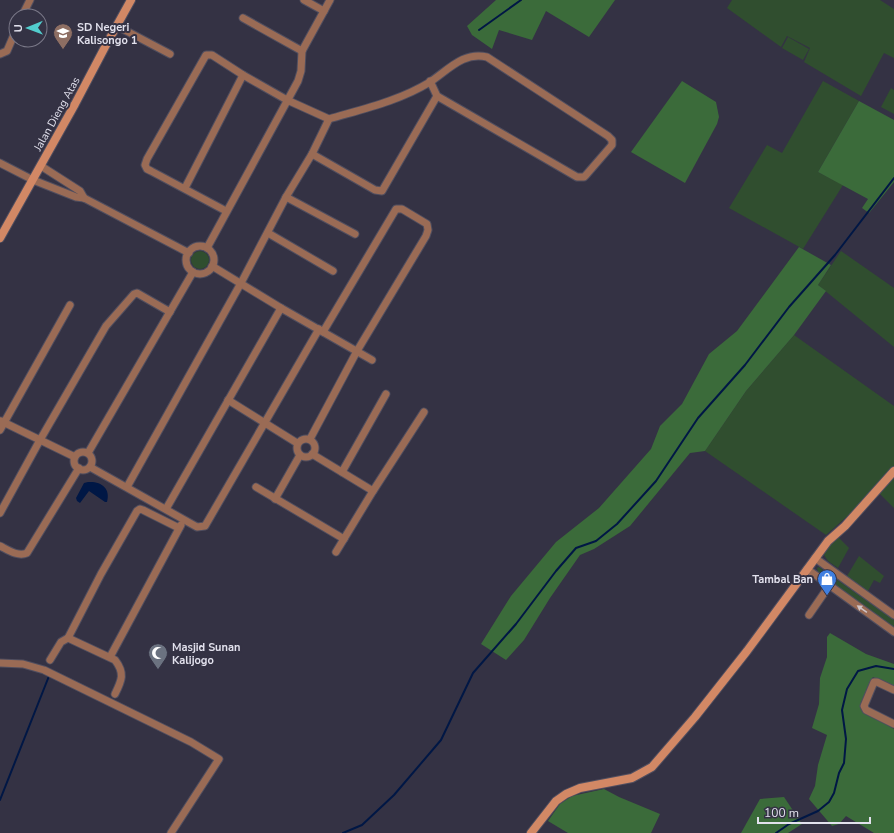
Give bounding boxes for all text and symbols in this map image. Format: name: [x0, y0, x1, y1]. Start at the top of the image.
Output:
north arrow: [8, 8, 48, 48]
place label: SD Negeri Kalisongo 1: [77, 20, 137, 48]
school or university icon: SD Negeri Kalisongo 1: [52, 22, 74, 50]
text: U: [11, 24, 26, 32]
street label: Jalan Dieng Atas: [30, 74, 84, 155]
shop icon: Tambal Ban: [816, 568, 838, 596]
place label: Tambal Ban: [752, 572, 813, 587]
one-way arrow: [857, 605, 867, 613]
place label: Masjid Sunan Kalijogo: [172, 640, 240, 668]
mosque icon: Masjid Sunan Kalijogo: [147, 642, 169, 670]
scale bar: [758, 799, 870, 825]
text: 100 m: [764, 805, 799, 821]

